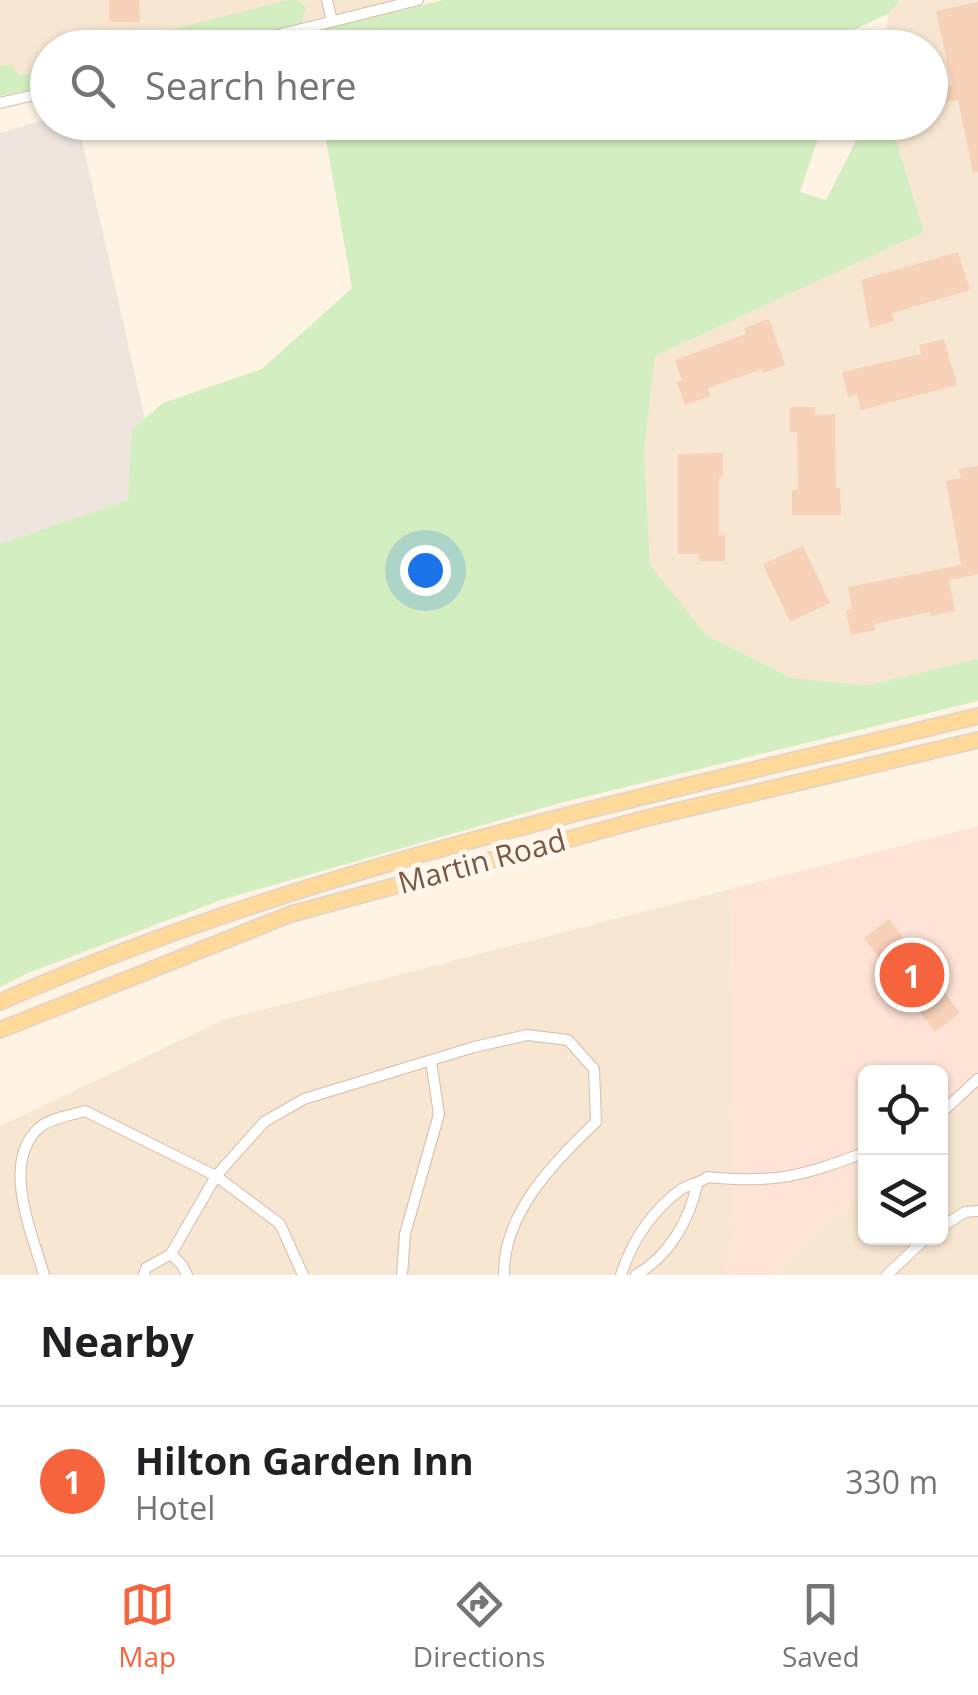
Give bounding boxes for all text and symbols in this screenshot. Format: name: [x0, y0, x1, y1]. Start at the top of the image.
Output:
search box: [30, 30, 948, 140]
icon: search: [65, 58, 120, 113]
text: Search here: [145, 59, 357, 111]
your location: [400, 545, 451, 596]
street label: Martin Road: [393, 818, 570, 903]
pin: 1: [880, 938, 944, 1012]
map controls: [858, 1065, 948, 1245]
button: locate: [858, 1065, 948, 1155]
button: layers: [858, 1155, 948, 1245]
text: Nearby: [40, 1312, 194, 1369]
text: Hilton Garden Inn: [135, 1434, 474, 1486]
text: 1: [63, 1460, 82, 1503]
text: 330 m: [845, 1460, 938, 1503]
text: Hotel: [135, 1486, 215, 1529]
tab: Map: [118, 1577, 176, 1675]
tab: Directions: [413, 1577, 545, 1675]
tab: Saved: [782, 1577, 860, 1675]

